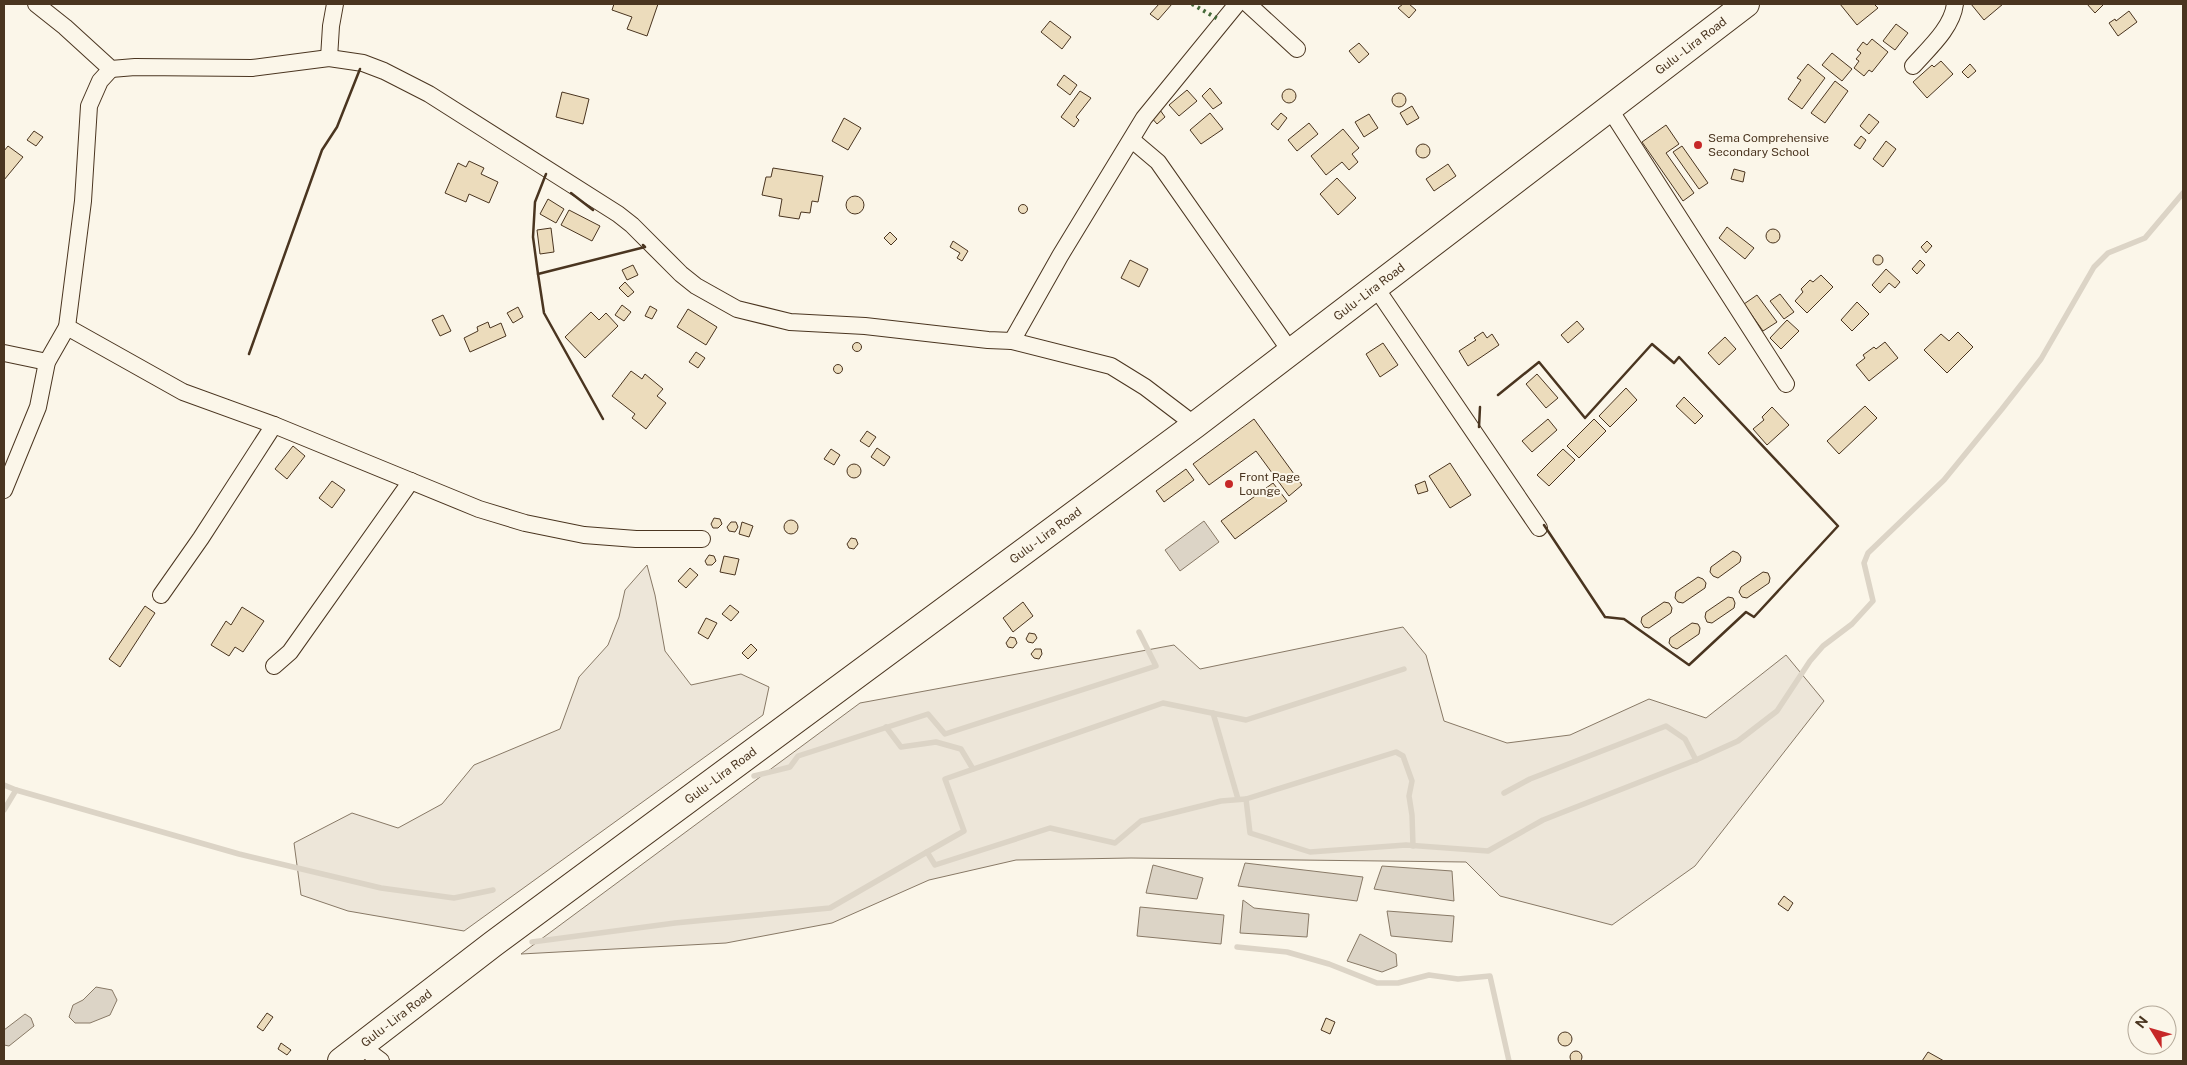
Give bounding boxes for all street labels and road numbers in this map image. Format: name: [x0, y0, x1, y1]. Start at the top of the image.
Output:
street label: Gulu - Lira Road: [1653, 14, 1729, 78]
street label: Gulu - Lira Road: [1331, 260, 1407, 324]
street label: Gulu - Lira Road: [1007, 504, 1084, 567]
street label: Gulu - Lira Road: [682, 745, 759, 807]
street label: Gulu - Lira Road: [358, 987, 435, 1050]

